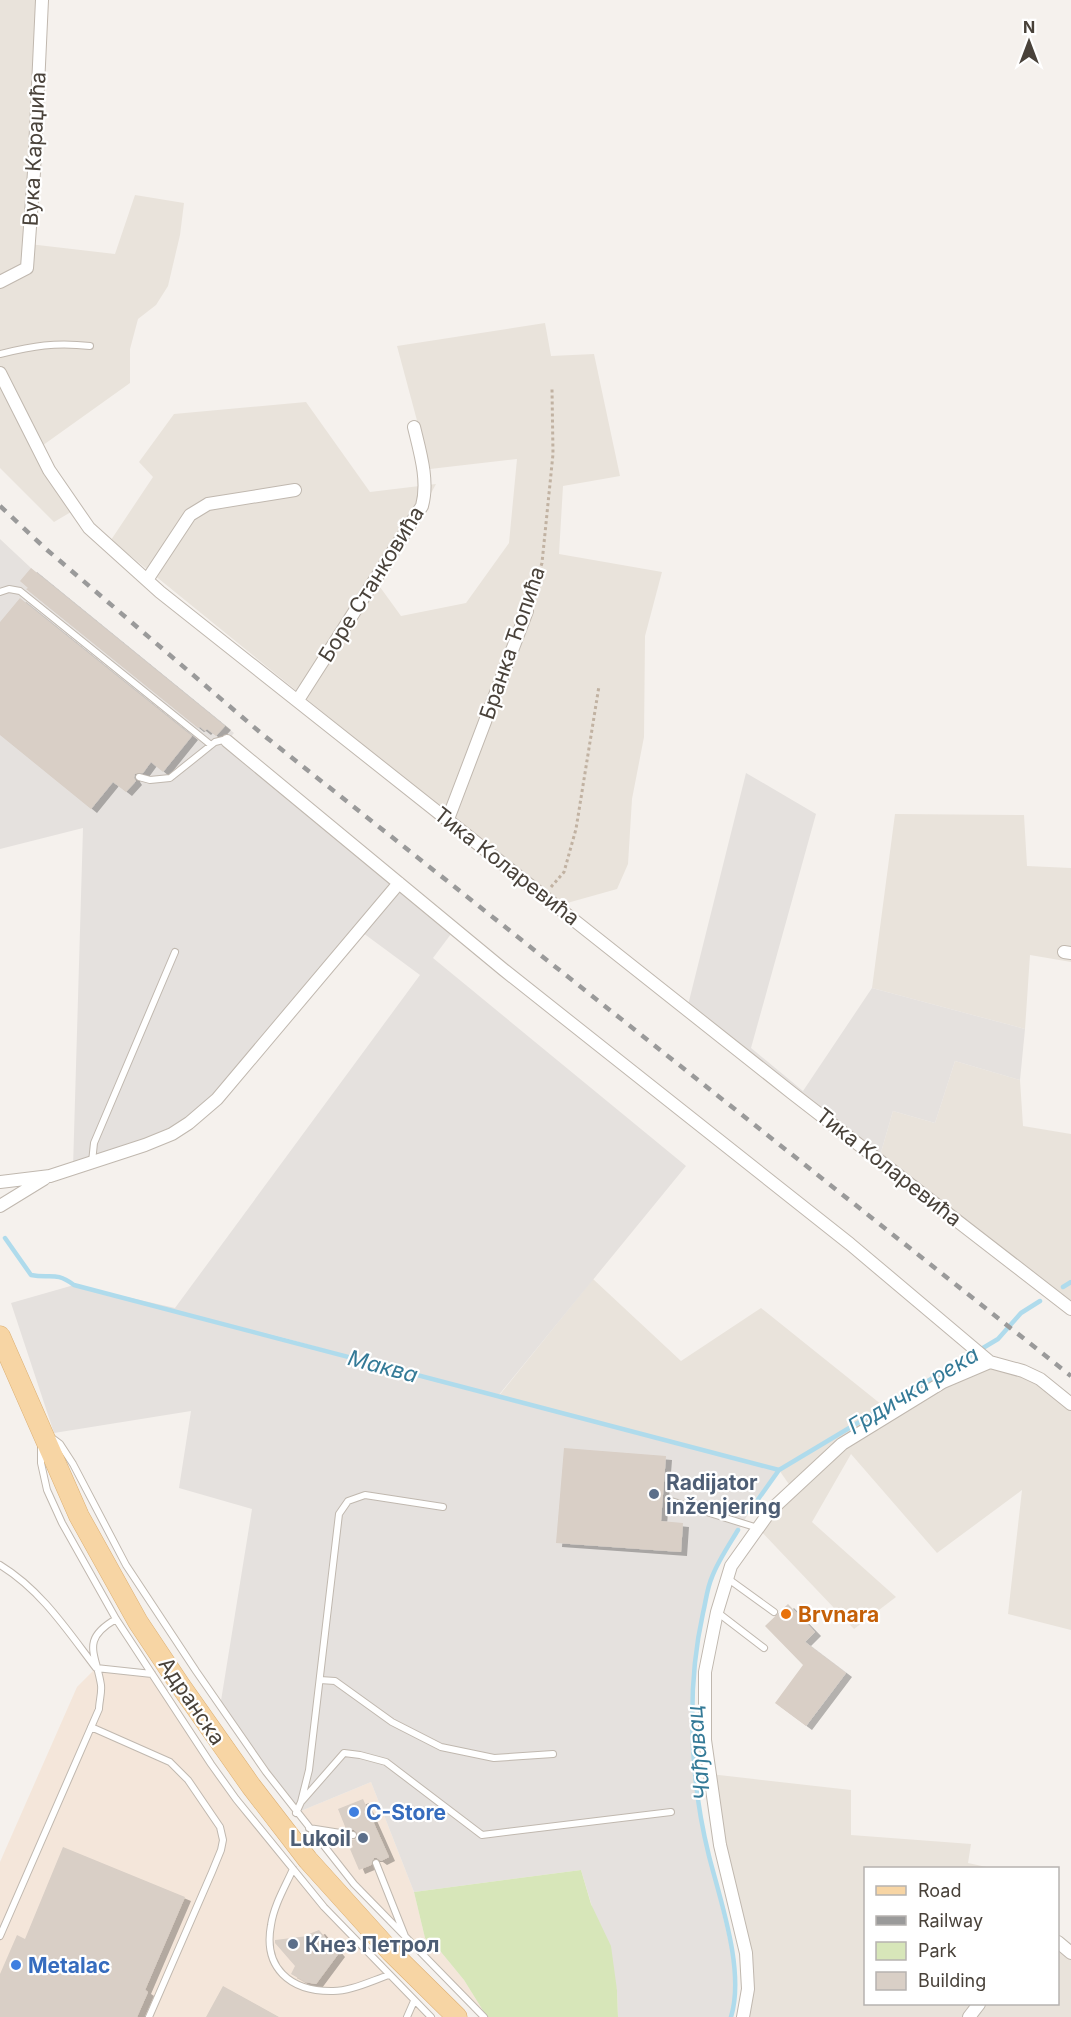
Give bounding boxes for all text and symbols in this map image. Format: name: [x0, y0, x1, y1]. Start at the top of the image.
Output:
north arrow: [999, 12, 1059, 72]
text: N: [1023, 17, 1035, 37]
street label: Вука Караџића: [17, 71, 51, 227]
street label: Боре Станковића: [313, 502, 429, 666]
street label: Бранка Ћопића: [474, 563, 550, 723]
street label: Тика Коларевића: [429, 802, 585, 930]
street label: Тика Коларевића: [811, 1103, 967, 1231]
water label: Грдичка река: [843, 1341, 983, 1439]
water label: Маква: [345, 1344, 421, 1388]
place label: Radijator inženjering: [666, 1470, 781, 1519]
marker: Radijator inženjering: [647, 1487, 661, 1501]
place label: Brvnara: [798, 1602, 879, 1627]
marker: Brvnara: [779, 1607, 793, 1621]
street label: Адранска: [154, 1653, 230, 1749]
water label: Чађавац: [681, 1705, 715, 1801]
place label: C-Store: [366, 1800, 446, 1825]
marker: C-Store: [347, 1805, 361, 1819]
place label: Lukoil: [290, 1826, 351, 1851]
marker: Lukoil: [356, 1831, 370, 1845]
legend: [864, 1867, 1059, 2005]
text: Road: [918, 1880, 961, 1901]
text: Railway: [918, 1910, 983, 1931]
place label: Кнез Петрол: [305, 1932, 439, 1957]
marker: Кнез Петрол: [286, 1937, 300, 1951]
text: Park: [918, 1940, 957, 1961]
place label: Metalac: [28, 1953, 110, 1978]
marker: Metalac: [9, 1958, 23, 1972]
text: Building: [918, 1970, 986, 1991]

